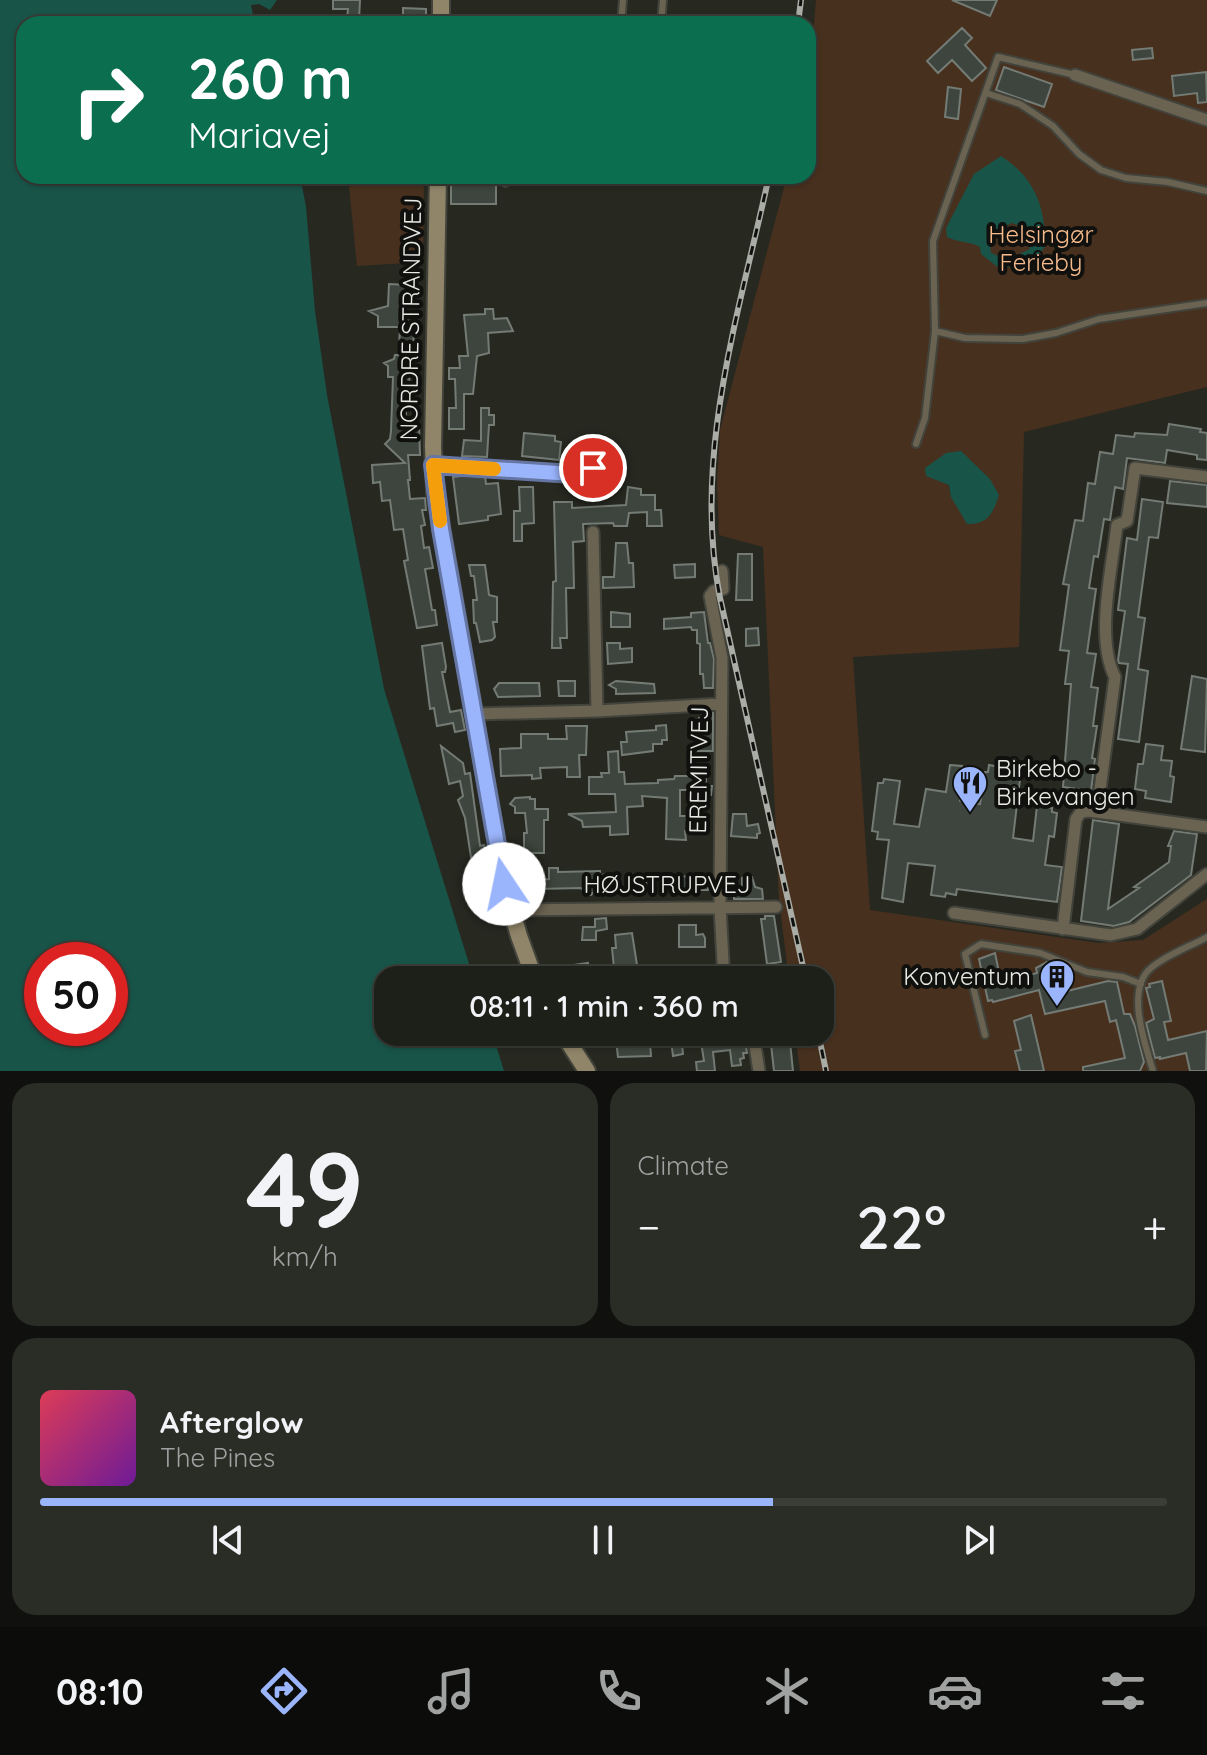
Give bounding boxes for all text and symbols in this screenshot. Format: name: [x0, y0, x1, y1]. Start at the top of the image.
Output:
text: 260 m: [188, 43, 353, 113]
icon: right: [56, 48, 160, 152]
text: Mariavej: [188, 112, 331, 157]
street label: NORDRE STRANDVEJ: [393, 197, 427, 441]
park label: Helsingør Ferieby: [988, 219, 1094, 277]
pin: [559, 434, 627, 502]
icon: arrive: [571, 446, 615, 490]
street label: EREMITVEJ: [682, 706, 714, 834]
place label: Birkebo - Birkevangen: [996, 753, 1135, 811]
restaurant icon: Birkebo - Birkevangen: [951, 764, 989, 814]
position arrow: [462, 842, 546, 926]
street label: HØJSTRUPVEJ: [584, 869, 750, 899]
speed limit sign: 50: [24, 942, 128, 1046]
building icon: Konventum: [1038, 958, 1076, 1008]
place label: Konventum: [903, 961, 1031, 991]
text: 08:11 · 1 min · 360 m: [469, 987, 739, 1025]
text: 49: [246, 1123, 364, 1253]
text: Climate: [638, 1149, 729, 1182]
text: 22°: [856, 1189, 946, 1264]
text: −: [638, 1199, 660, 1254]
text: +: [1142, 1199, 1167, 1254]
text: km/h: [272, 1240, 338, 1273]
text: Afterglow: [160, 1403, 303, 1441]
text: The Pines: [160, 1441, 275, 1474]
icon: previous: [206, 1518, 250, 1562]
icon: pause: [581, 1518, 625, 1562]
icon: next: [957, 1518, 1001, 1562]
icon: directions: [256, 1663, 312, 1719]
icon: music: [423, 1663, 479, 1719]
icon: phone: [591, 1663, 647, 1719]
icon: climate: [759, 1663, 815, 1719]
icon: car: [927, 1663, 983, 1719]
icon: filters: [1095, 1663, 1151, 1719]
text: 08:10: [56, 1669, 144, 1714]

